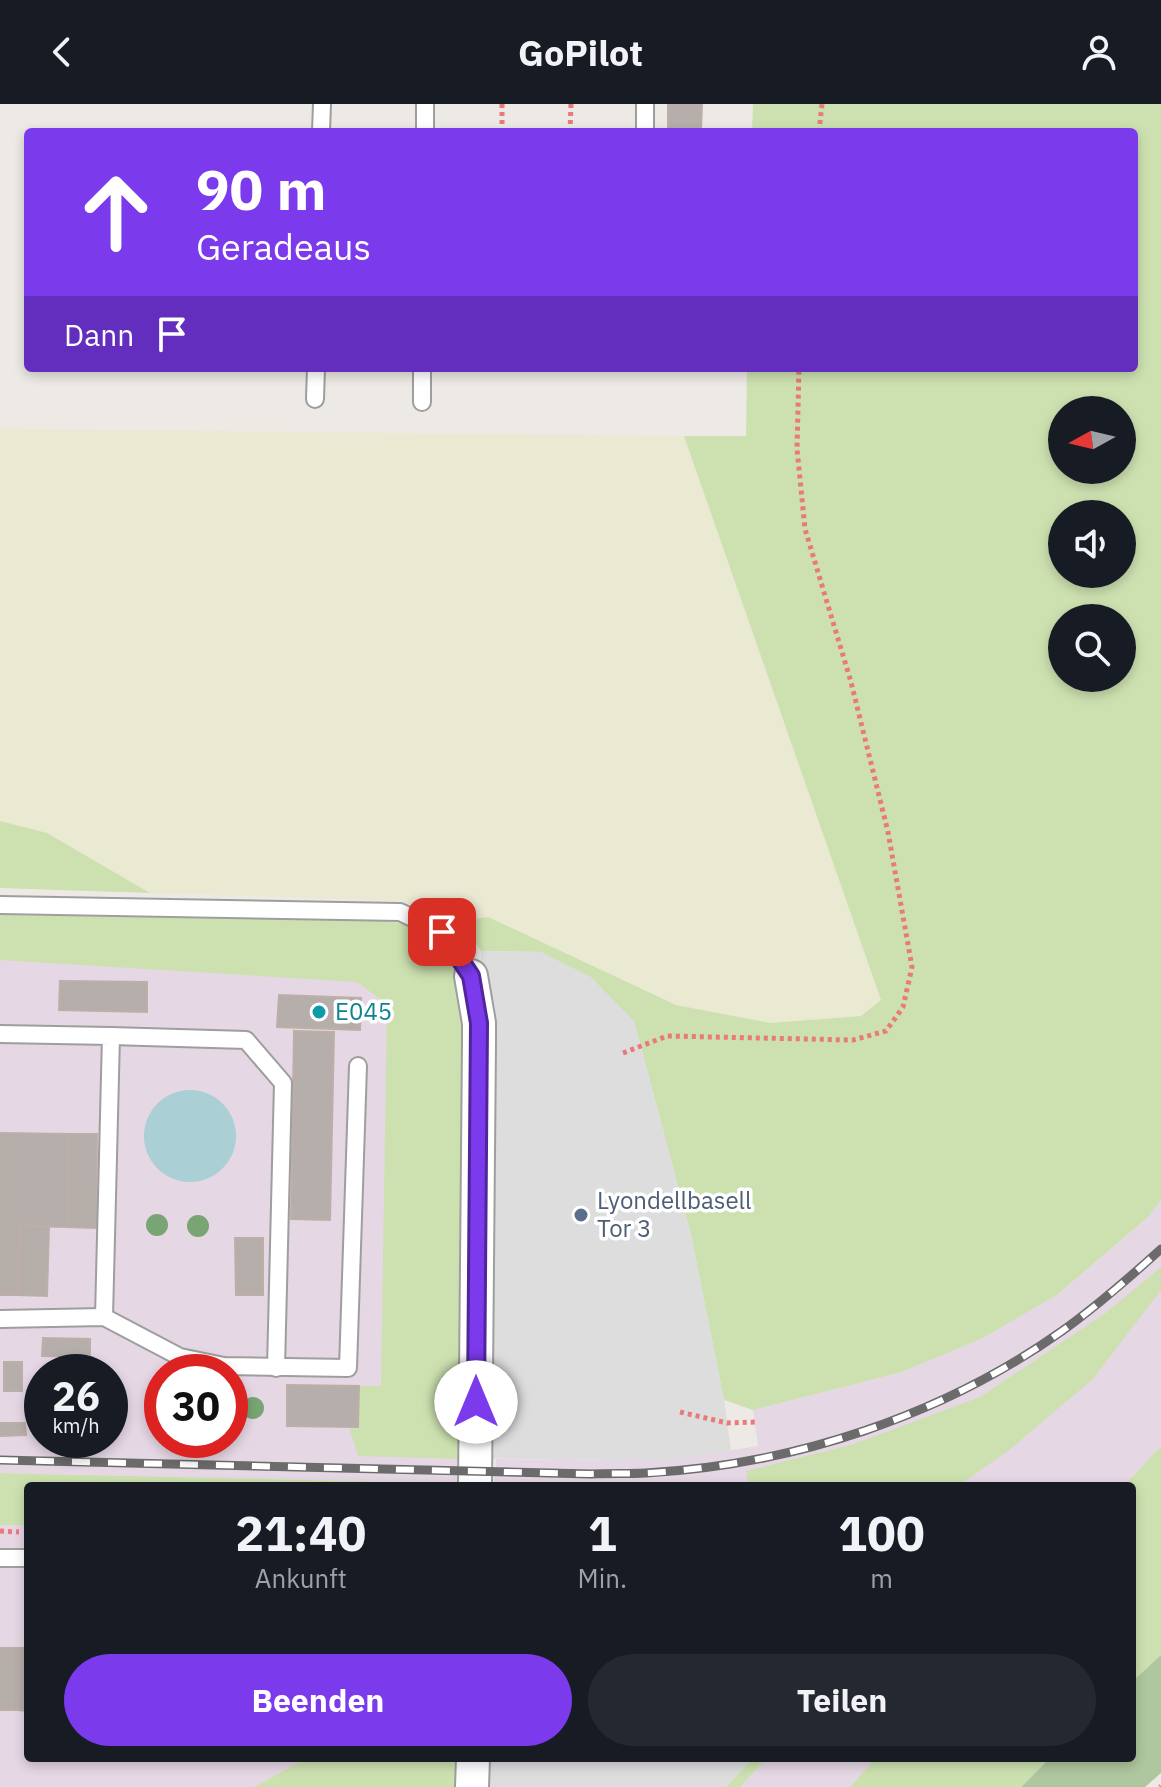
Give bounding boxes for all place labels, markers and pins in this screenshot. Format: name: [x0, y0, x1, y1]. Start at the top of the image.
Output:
pin: [408, 898, 476, 966]
place label: E045: [335, 995, 392, 1027]
marker: E045: [310, 1003, 328, 1021]
place label: Lyondellbasell Tor 3: [597, 1184, 752, 1244]
marker: Lyondellbasell Tor 3: [572, 1206, 590, 1224]

